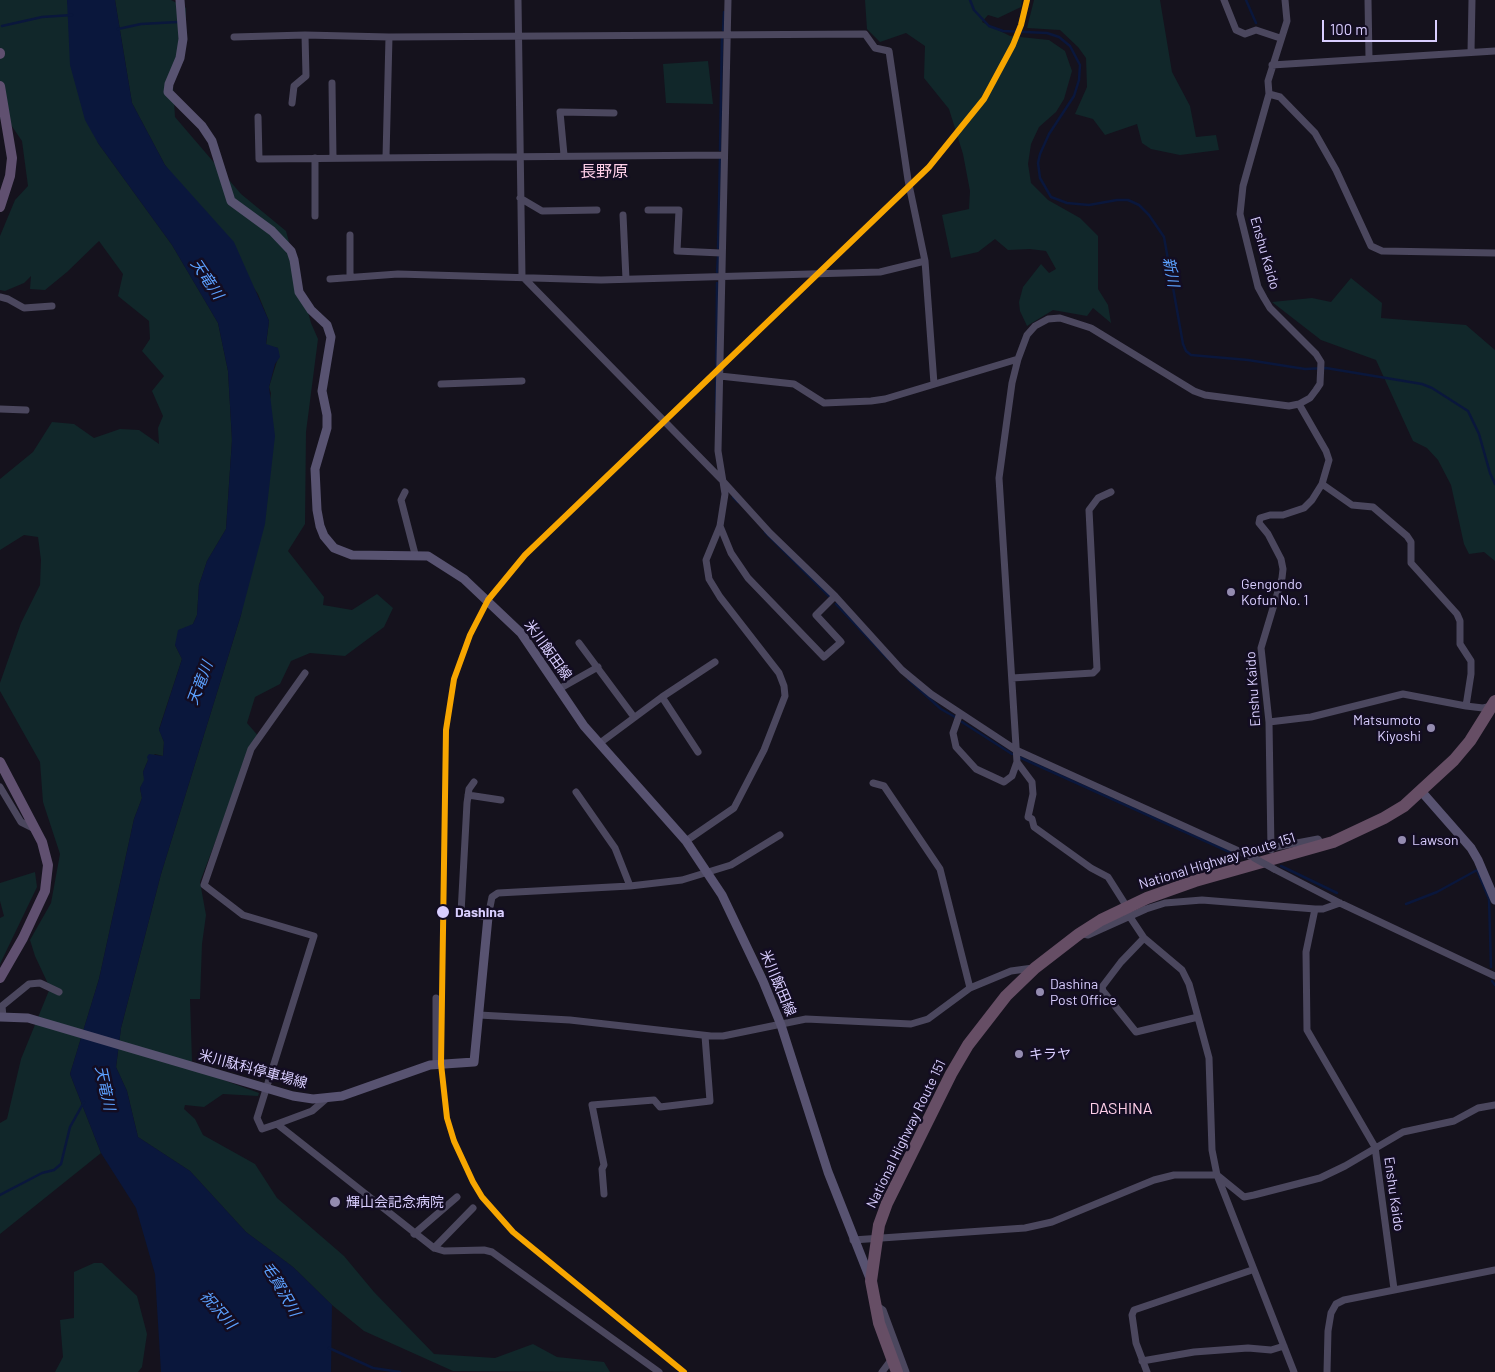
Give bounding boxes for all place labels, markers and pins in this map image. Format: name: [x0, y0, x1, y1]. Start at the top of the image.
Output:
place label: Gengondo Kofun No. 1: [1241, 576, 1308, 608]
marker: Gengondo Kofun No. 1: [1225, 586, 1237, 598]
place label: Matsumoto Kiyoshi: [1353, 712, 1421, 744]
marker: Matsumoto Kiyoshi: [1425, 722, 1437, 734]
place label: Lawson: [1412, 832, 1459, 848]
marker: Lawson: [1396, 834, 1408, 846]
marker: Dashina: [435, 904, 451, 920]
place label: Dashina: [455, 904, 504, 920]
place label: Dashina Post Office: [1050, 976, 1117, 1009]
marker: Dashina Post Office: [1034, 986, 1046, 998]
place label: キラヤ: [1029, 1046, 1071, 1062]
marker: キラヤ: [1013, 1048, 1025, 1060]
place label: 輝山会記念病院: [346, 1194, 444, 1210]
marker: 輝山会記念病院: [328, 1195, 342, 1209]

